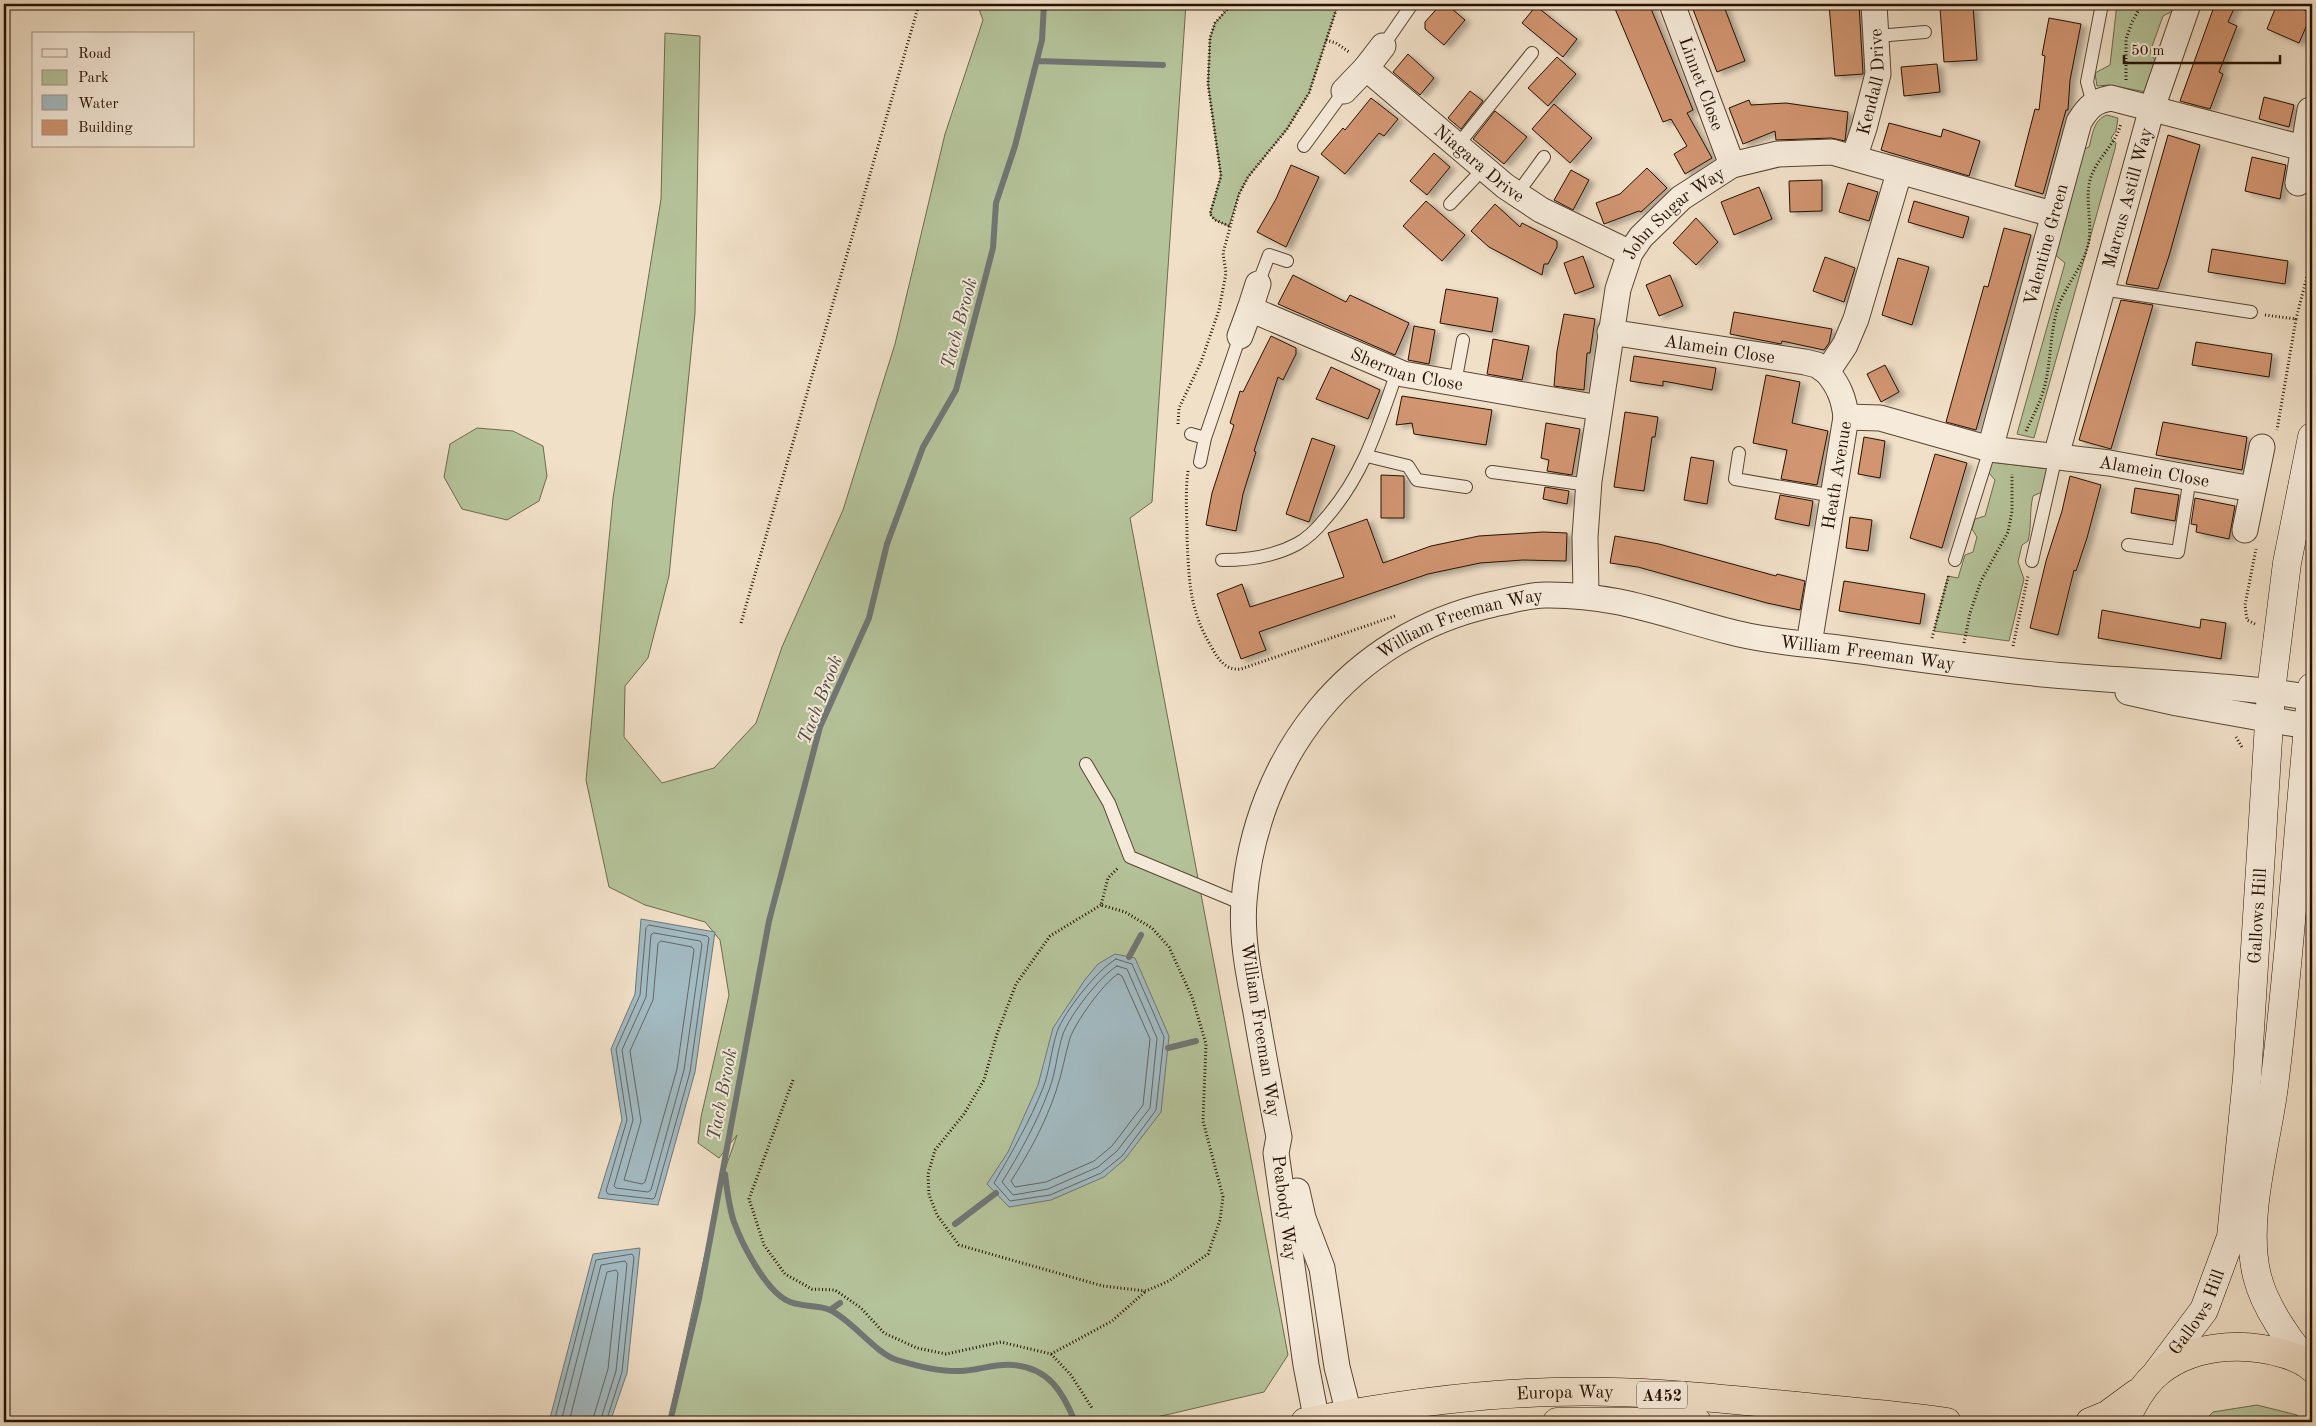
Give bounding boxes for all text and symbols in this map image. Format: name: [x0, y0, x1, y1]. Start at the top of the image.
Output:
street label: Kendall Drive: [1855, 28, 1888, 137]
legend: [32, 32, 195, 148]
scale bar: [2124, 32, 2280, 64]
street label: Linnet Close: [1675, 35, 1726, 133]
text: 50 m: [2131, 44, 2165, 59]
text: Road: [78, 47, 112, 62]
text: Park: [78, 71, 109, 86]
text: Water: [78, 97, 119, 112]
text: Building: [78, 121, 133, 136]
street label: Niagara Drive: [1430, 122, 1527, 206]
street label: Marcus Astill Way: [2100, 125, 2156, 270]
street label: John Sugar Way: [1621, 164, 1729, 262]
street label: Valentine Green: [2022, 182, 2072, 307]
water label: Tach Brook: [939, 276, 982, 371]
street label: Alamein Close: [1663, 332, 1776, 367]
street label: Sherman Close: [1348, 345, 1464, 394]
street label: Heath Avenue: [1820, 420, 1855, 531]
street label: Alamein Close: [2098, 454, 2211, 491]
street label: William Freeman Way: [1374, 587, 1544, 663]
street label: William Freeman Way: [1779, 633, 1957, 674]
water label: Tach Brook: [796, 653, 847, 747]
street label: Gallows Hill: [2246, 867, 2270, 964]
street label: William Freeman Way: [1237, 942, 1283, 1119]
water label: Tach Brook: [705, 1047, 742, 1142]
street label: Peabody Way: [1269, 1154, 1299, 1263]
street label: Gallows Hill: [2166, 1267, 2228, 1358]
road number: A452: [1637, 1382, 1687, 1408]
street label: Europa Way: [1516, 1383, 1614, 1403]

